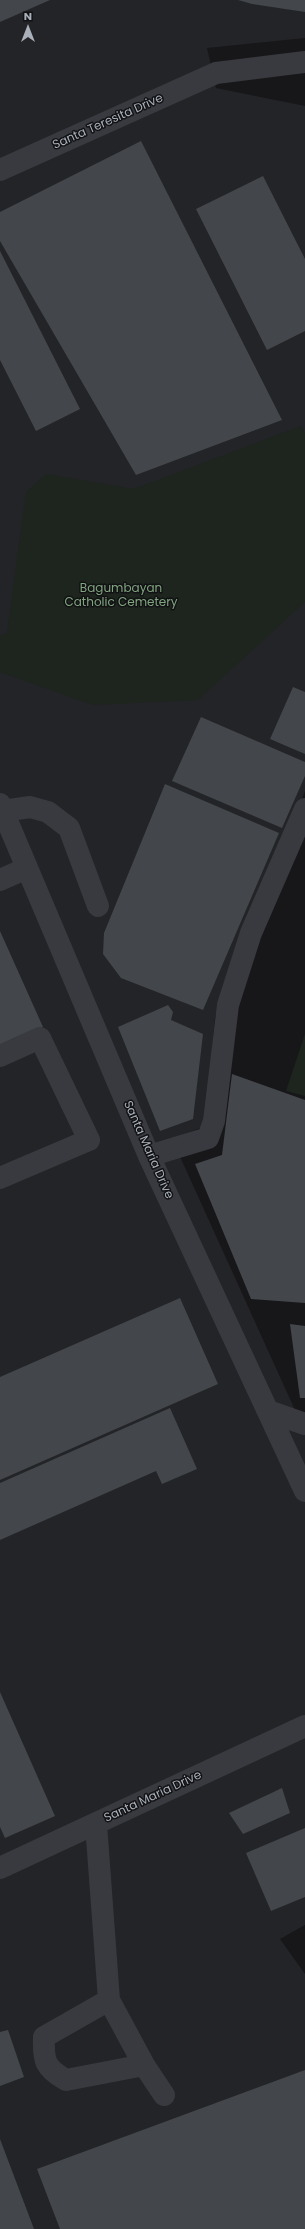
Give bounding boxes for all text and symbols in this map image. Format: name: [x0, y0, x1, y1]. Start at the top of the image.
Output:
north arrow: [8, 8, 48, 48]
text: N: [24, 8, 32, 24]
street label: Santa Teresita Drive: [51, 91, 165, 153]
park label: Bagumbayan Catholic Cemetery: [64, 582, 178, 610]
street label: Santa Maria Drive: [120, 1099, 176, 1201]
street label: Santa Maria Drive: [102, 1768, 204, 1826]

